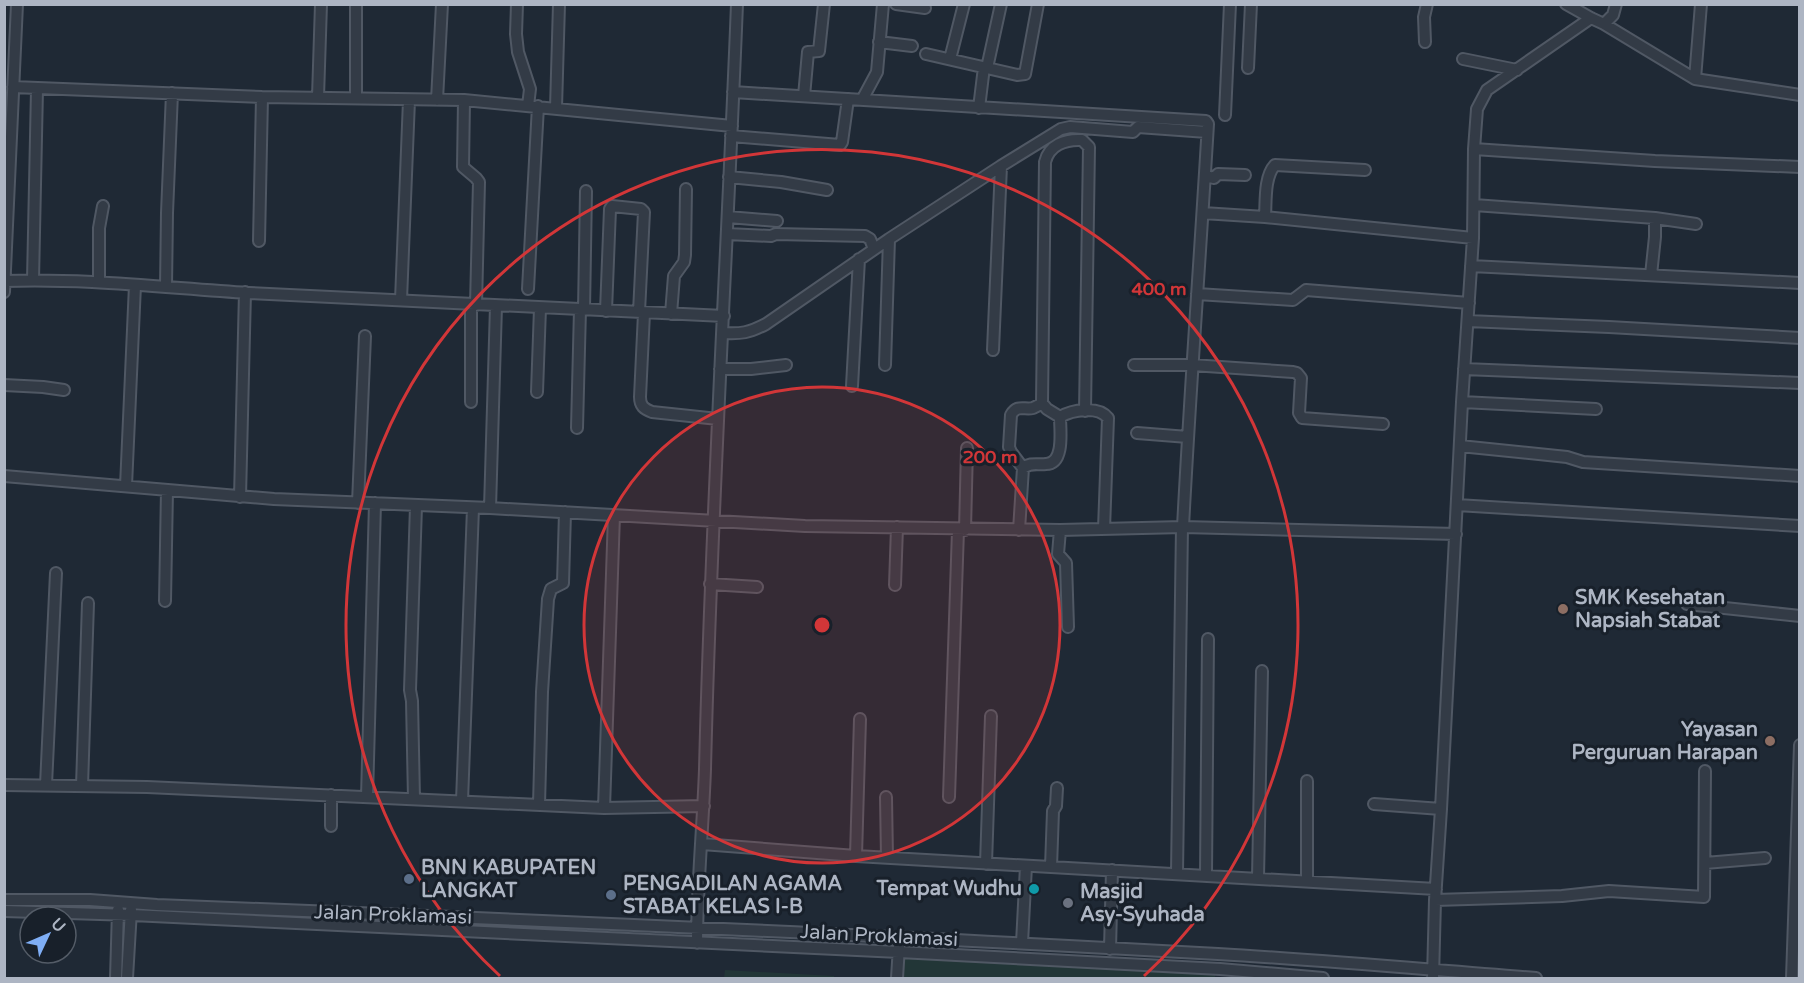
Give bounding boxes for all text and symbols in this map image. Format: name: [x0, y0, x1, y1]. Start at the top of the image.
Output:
text: 400 m: [1131, 278, 1187, 300]
text: 200 m: [962, 446, 1018, 468]
place label: SMK Kesehatan Napsiah Stabat: [1575, 586, 1725, 633]
marker: SMK Kesehatan Napsiah Stabat: [1556, 602, 1570, 616]
centre of rings: [812, 615, 832, 635]
place label: Yayasan Perguruan Harapan: [1572, 718, 1758, 765]
marker: Yayasan Perguruan Harapan: [1763, 734, 1777, 748]
place label: BNN KABUPATEN LANGKAT: [421, 856, 596, 903]
marker: BNN KABUPATEN LANGKAT: [402, 872, 416, 886]
place label: PENGADILAN AGAMA STABAT KELAS I-B: [623, 872, 842, 919]
place label: Tempat Wudhu: [875, 877, 1022, 901]
place label: Masjid Asy-Syuhada: [1080, 880, 1205, 927]
marker: Tempat Wudhu: [1027, 882, 1041, 896]
marker: PENGADILAN AGAMA STABAT KELAS I-B: [604, 888, 618, 902]
marker: Masjid Asy-Syuhada: [1061, 896, 1075, 910]
street label: Jalan Proklamasi: [313, 900, 473, 930]
north arrow: [18, 905, 78, 965]
text: U: [47, 914, 69, 937]
street label: Jalan Proklamasi: [799, 920, 959, 952]

